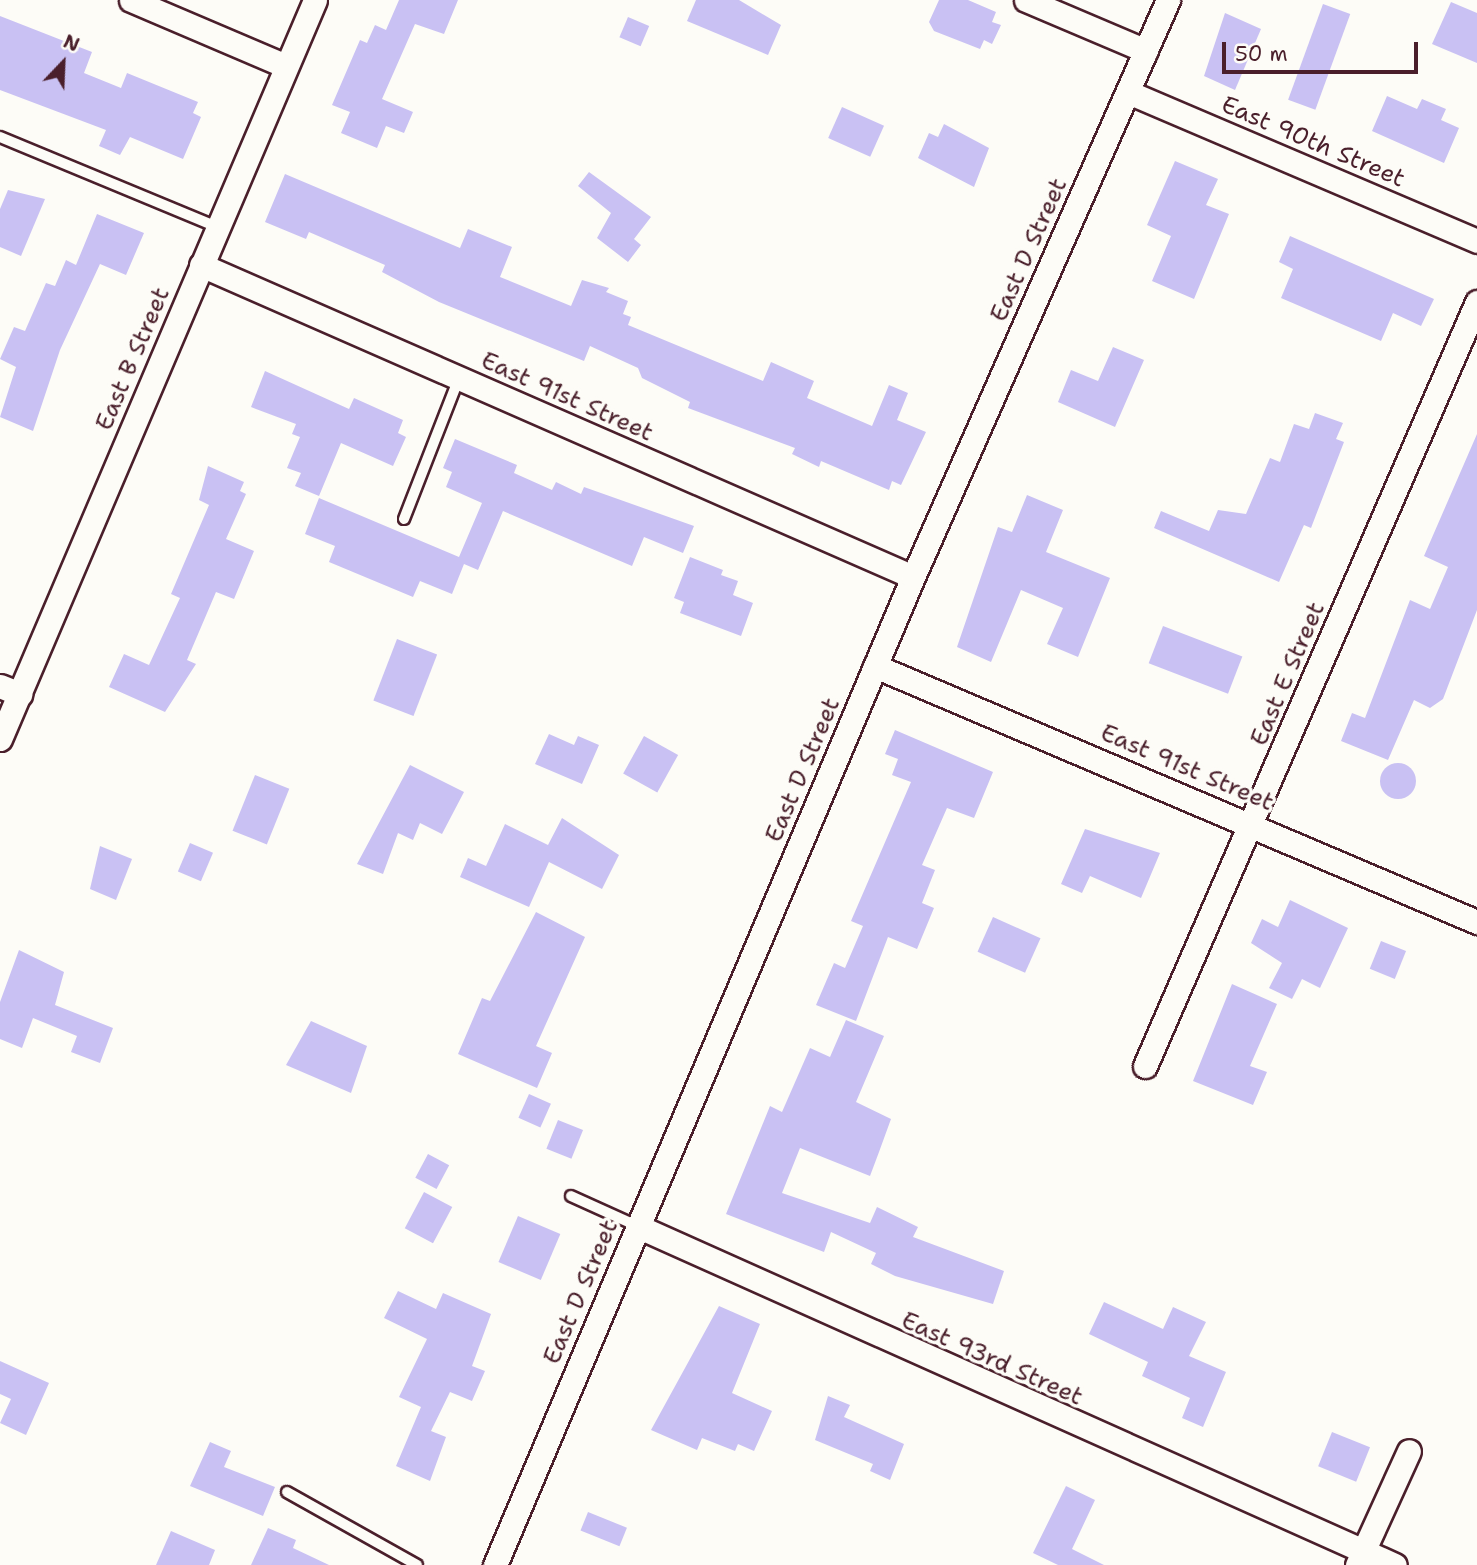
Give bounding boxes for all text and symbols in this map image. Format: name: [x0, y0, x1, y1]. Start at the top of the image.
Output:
north arrow: [28, 28, 98, 98]
scale bar: [1225, 28, 1421, 72]
text: N: [60, 29, 83, 58]
text: 50 m: [1235, 40, 1288, 68]
street label: East 90th Street: [1217, 90, 1409, 194]
street label: East D Street: [985, 174, 1073, 326]
street label: East B Street: [90, 283, 176, 435]
street label: East 91st Street: [477, 346, 657, 448]
street label: East E Street: [1245, 598, 1331, 750]
street label: East D Street: [760, 693, 846, 847]
street label: East 91st Street: [1096, 719, 1278, 817]
street label: East D Street: [538, 1215, 624, 1369]
street label: East 93rd Street: [897, 1306, 1087, 1412]

